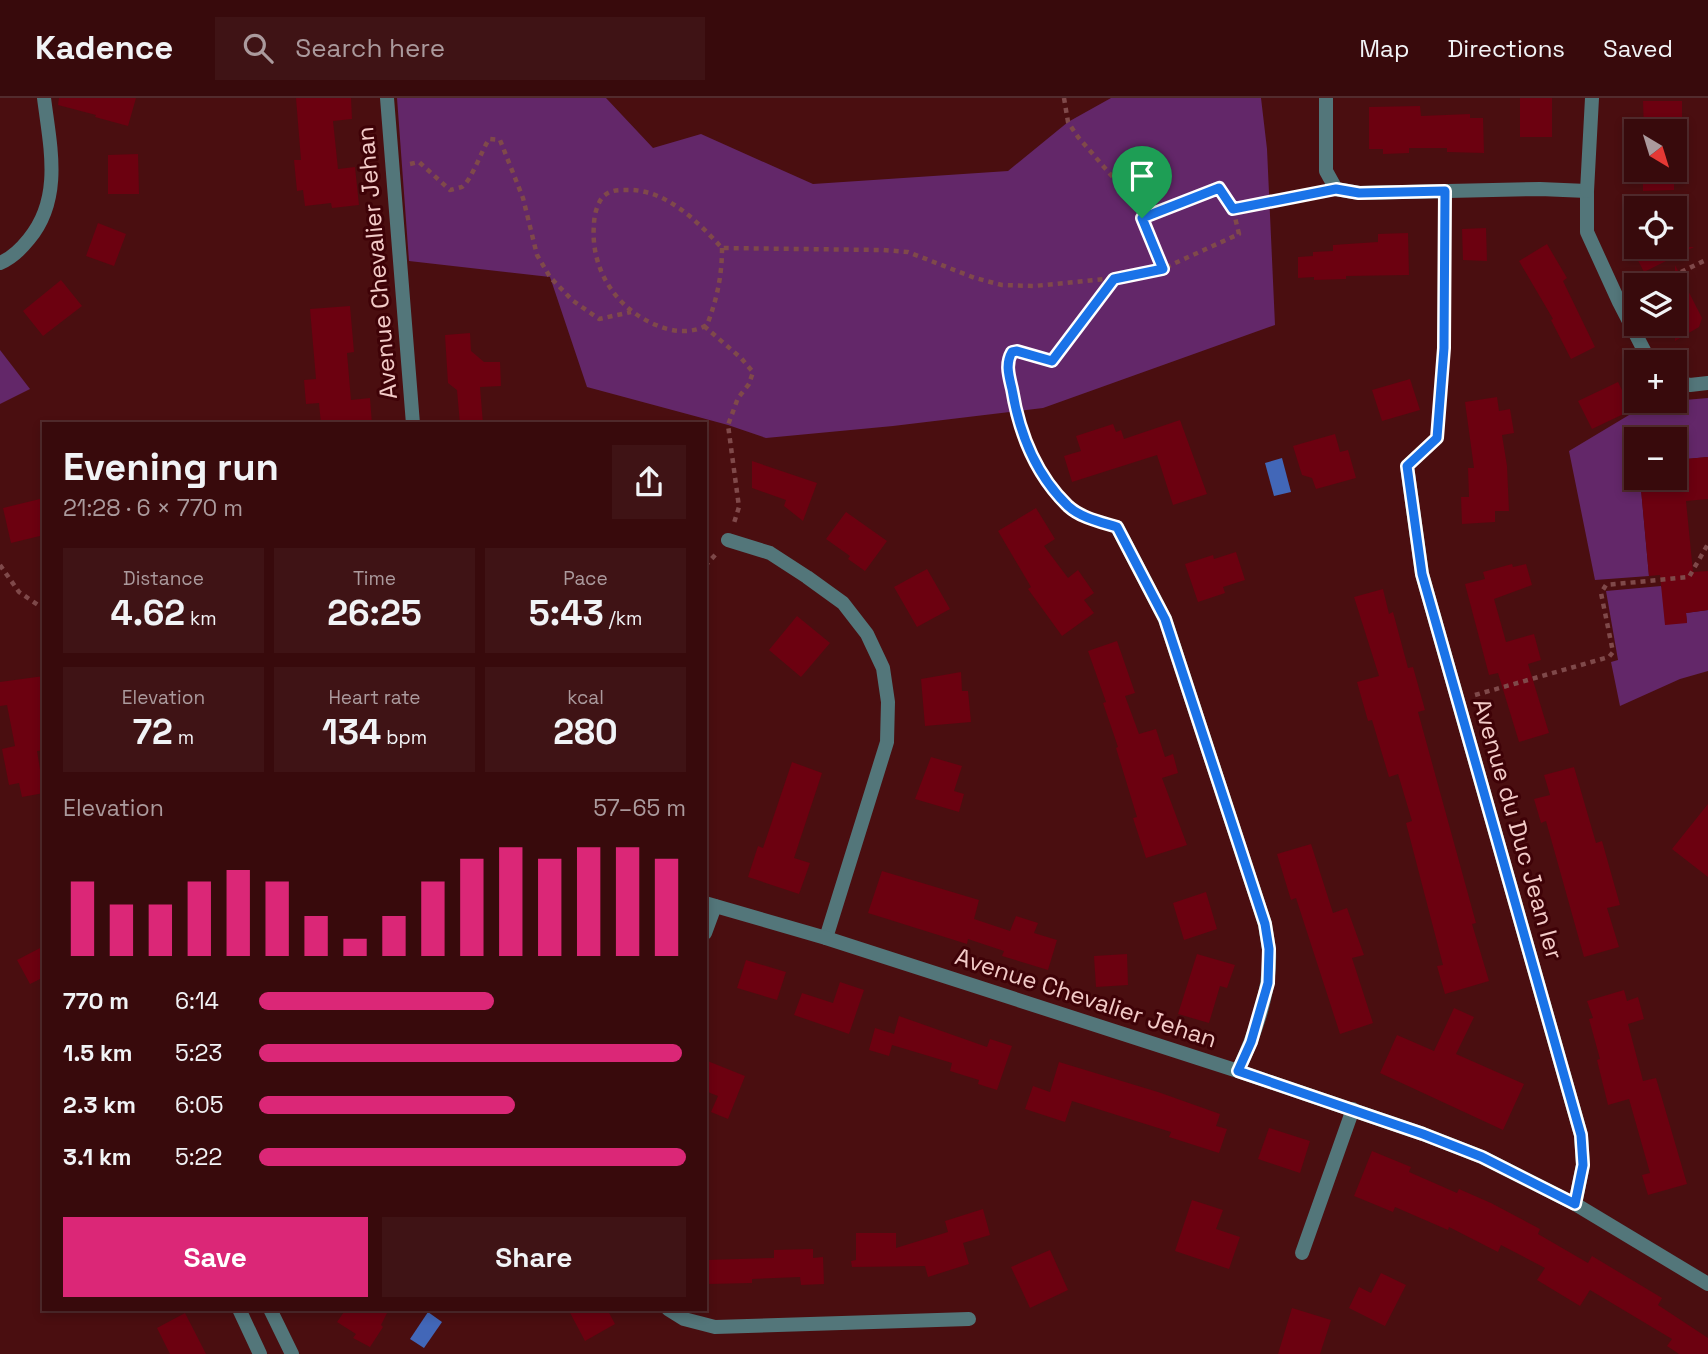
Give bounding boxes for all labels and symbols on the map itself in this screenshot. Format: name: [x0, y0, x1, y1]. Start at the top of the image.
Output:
north arrow: [1624, 119, 1687, 182]
street label: Avenue Chevalier Jehan: [349, 126, 404, 401]
pin: [1112, 146, 1172, 218]
street label: Avenue du Duc Jean Ier: [1466, 695, 1571, 963]
street label: Avenue Chevalier Jehan: [951, 941, 1221, 1055]

